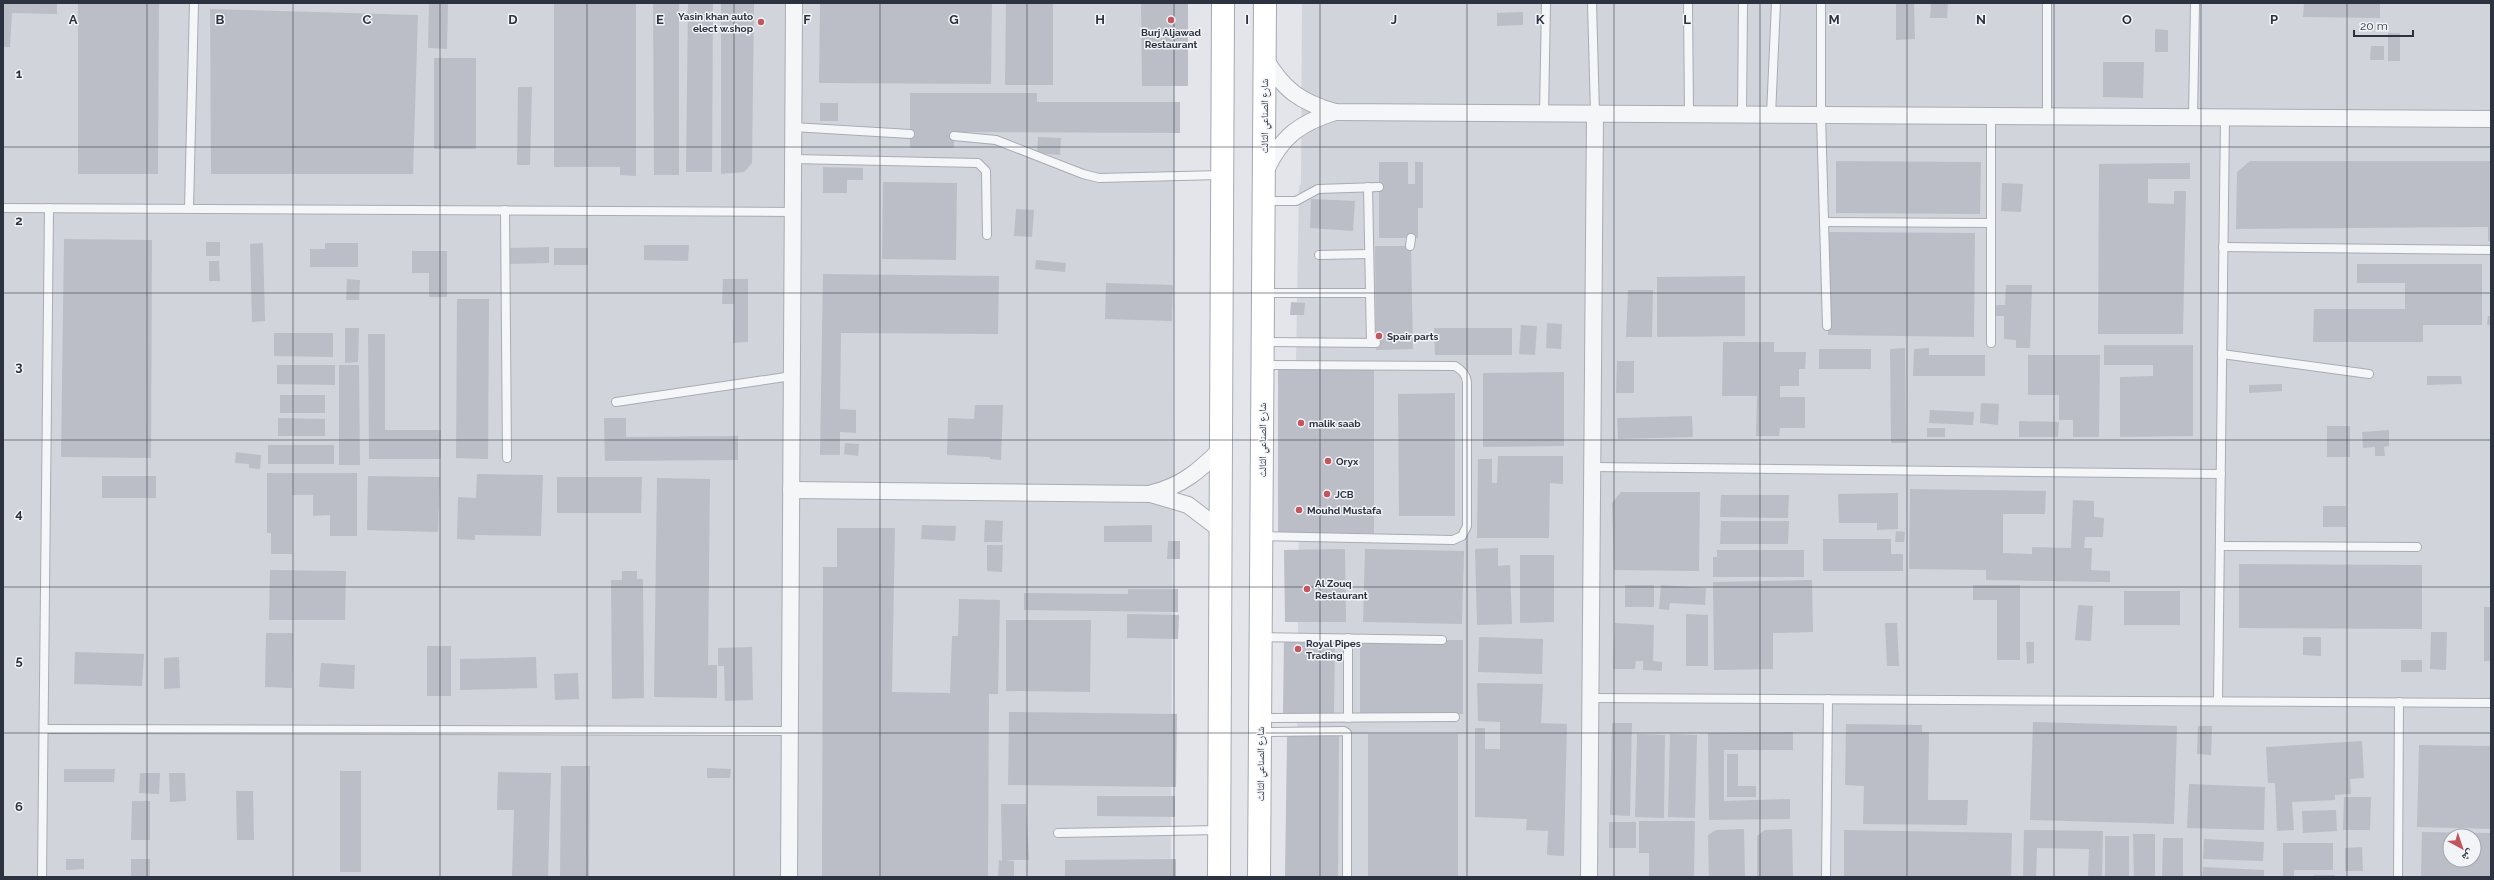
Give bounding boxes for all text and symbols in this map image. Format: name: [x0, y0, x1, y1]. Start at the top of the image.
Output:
place label: Yasin khan auto elect w.shop: [678, 11, 754, 34]
text: A: [69, 12, 78, 27]
text: B: [216, 12, 225, 27]
text: C: [363, 12, 372, 27]
text: D: [508, 12, 518, 27]
text: E: [656, 12, 664, 27]
text: F: [803, 12, 811, 27]
text: G: [949, 12, 959, 27]
text: H: [1095, 12, 1105, 27]
text: I: [1245, 12, 1249, 27]
text: J: [1391, 12, 1397, 27]
text: K: [1536, 12, 1545, 27]
text: L: [1683, 12, 1691, 27]
text: M: [1828, 12, 1840, 27]
text: N: [1976, 12, 1986, 27]
text: O: [2122, 12, 2132, 27]
text: P: [2270, 12, 2278, 27]
scale bar: [2354, 12, 2413, 38]
marker: Burj Aljawad Restaurant: [1166, 15, 1176, 25]
marker: Yasin khan auto elect w.shop: [756, 17, 766, 27]
text: 20 m: [2360, 19, 2388, 33]
place label: Burj Aljawad Restaurant: [1141, 27, 1202, 50]
text: 1: [16, 66, 23, 81]
street label: شارع الصناعي الثالث: [1259, 78, 1272, 153]
text: 2: [15, 213, 23, 228]
marker: Spair parts: [1374, 331, 1384, 341]
place label: Spair parts: [1387, 331, 1439, 342]
text: 3: [15, 359, 23, 374]
street label: شارع الصناعي الثالث: [1257, 402, 1270, 477]
marker: malik saab: [1296, 418, 1306, 428]
place label: malik saab: [1309, 418, 1361, 429]
marker: Oryx: [1323, 456, 1333, 466]
place label: Oryx: [1336, 456, 1359, 467]
marker: JCB: [1322, 489, 1332, 499]
place label: JCB: [1335, 489, 1354, 500]
marker: Mouhd Mustafa: [1294, 505, 1304, 515]
place label: Mouhd Mustafa: [1307, 505, 1382, 516]
text: 4: [15, 506, 23, 521]
place label: Al Zouq Restaurant: [1315, 578, 1368, 601]
marker: Al Zouq Restaurant: [1302, 584, 1312, 594]
place label: Royal Pipes Trading: [1306, 638, 1361, 661]
marker: Royal Pipes Trading: [1293, 644, 1303, 654]
text: 5: [15, 653, 23, 668]
street label: شارع الصناعي الثالث: [1255, 726, 1268, 801]
text: 6: [15, 799, 23, 814]
north arrow: [2442, 828, 2482, 868]
text: ش: [2459, 846, 2477, 864]

